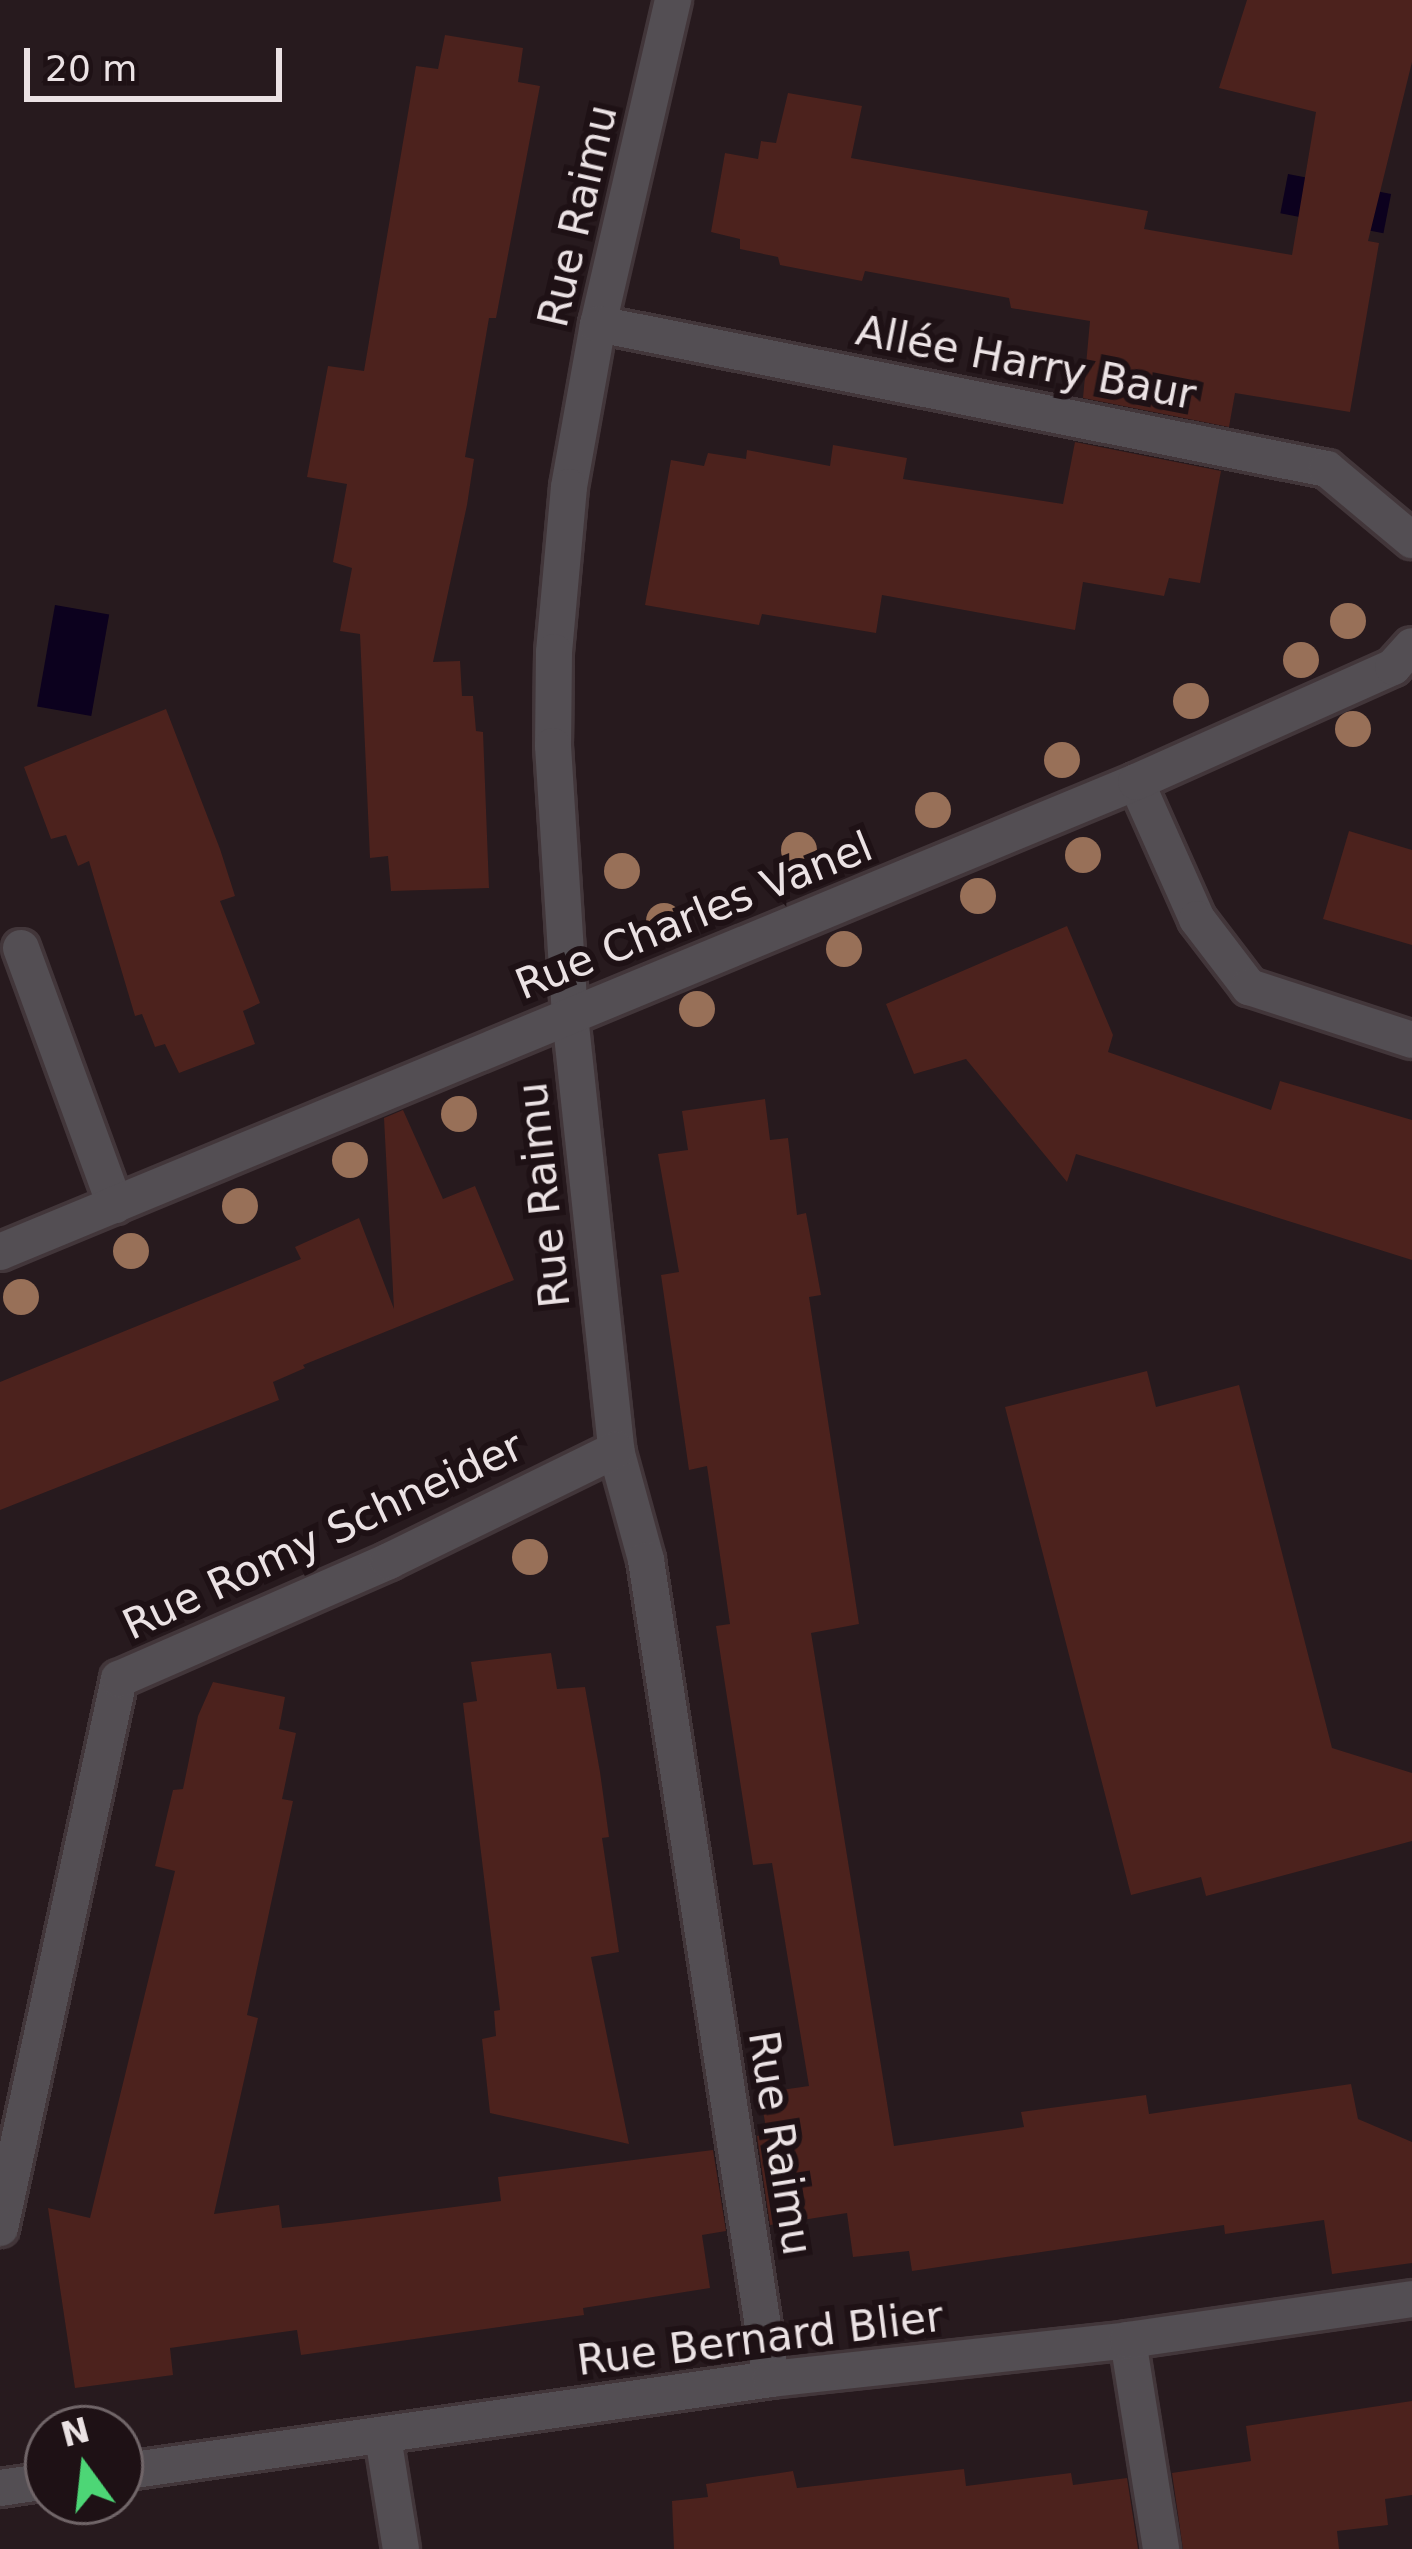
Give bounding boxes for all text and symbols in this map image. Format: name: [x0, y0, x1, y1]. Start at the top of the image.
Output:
scale bar: [30, 24, 288, 98]
text: 20 m: [45, 48, 137, 89]
street label: Rue Raimu: [528, 100, 628, 332]
street label: Allée Harry Baur: [852, 305, 1200, 421]
street label: Rue Charles Vanel: [508, 821, 880, 1011]
street label: Rue Raimu: [507, 1080, 581, 1310]
street label: Rue Romy Schneider: [115, 1421, 531, 1651]
street label: Rue Raimu: [737, 2027, 823, 2259]
street label: Rue Bernard Blier: [574, 2292, 946, 2386]
north arrow: [24, 2405, 144, 2525]
text: N: [57, 2410, 94, 2455]

